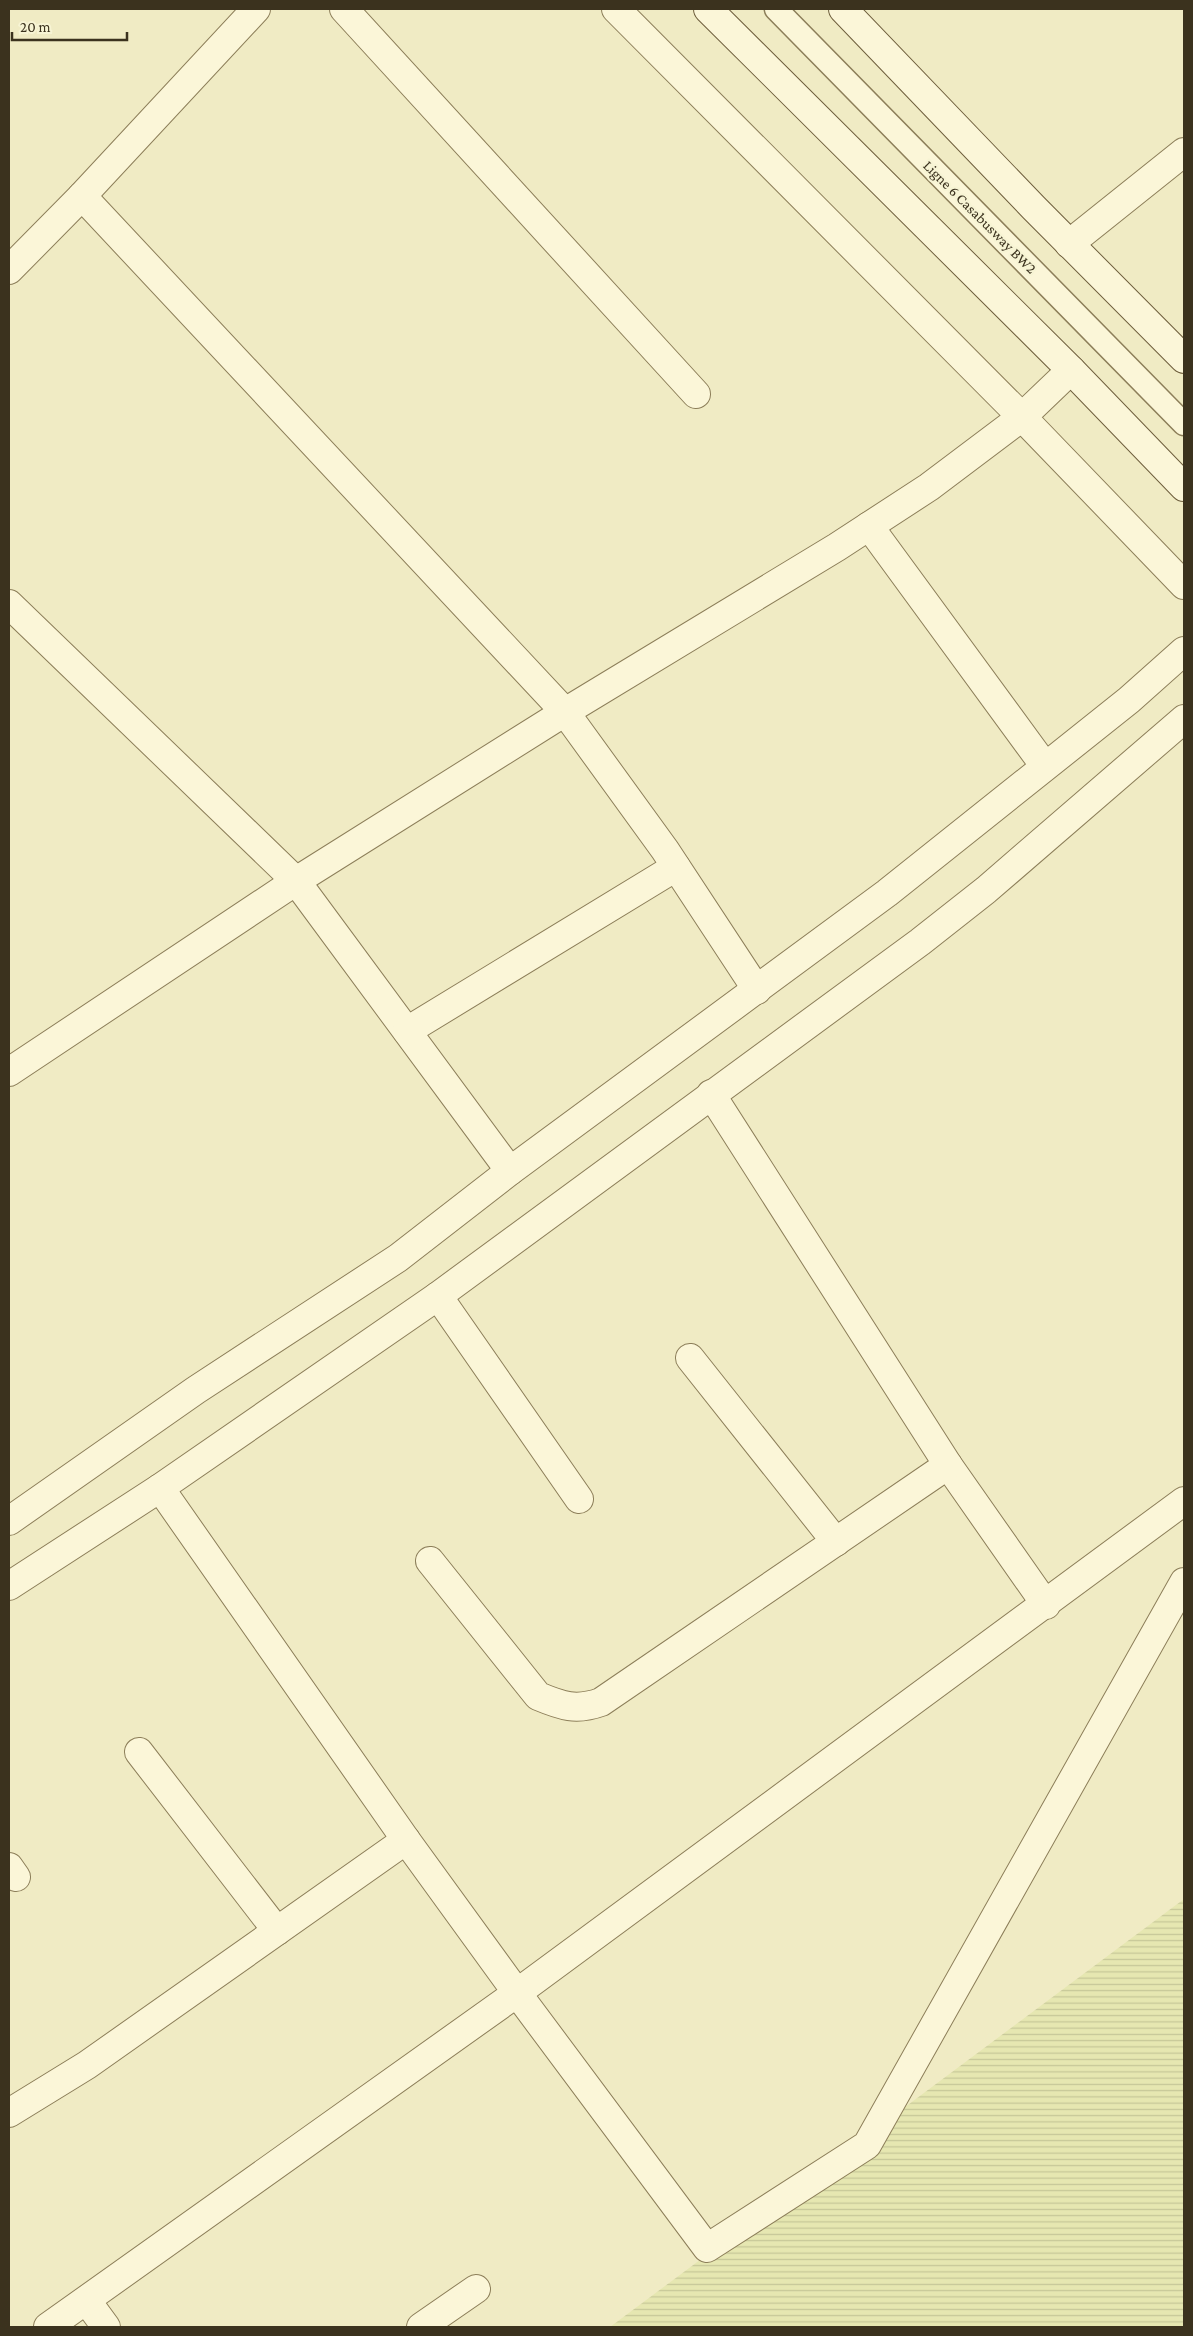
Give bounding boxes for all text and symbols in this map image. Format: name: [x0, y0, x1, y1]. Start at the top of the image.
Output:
scale bar: [12, 10, 128, 42]
text: 20 m: [20, 19, 51, 35]
street label: Ligne 6 Casabusway BW2: [920, 157, 1040, 277]

